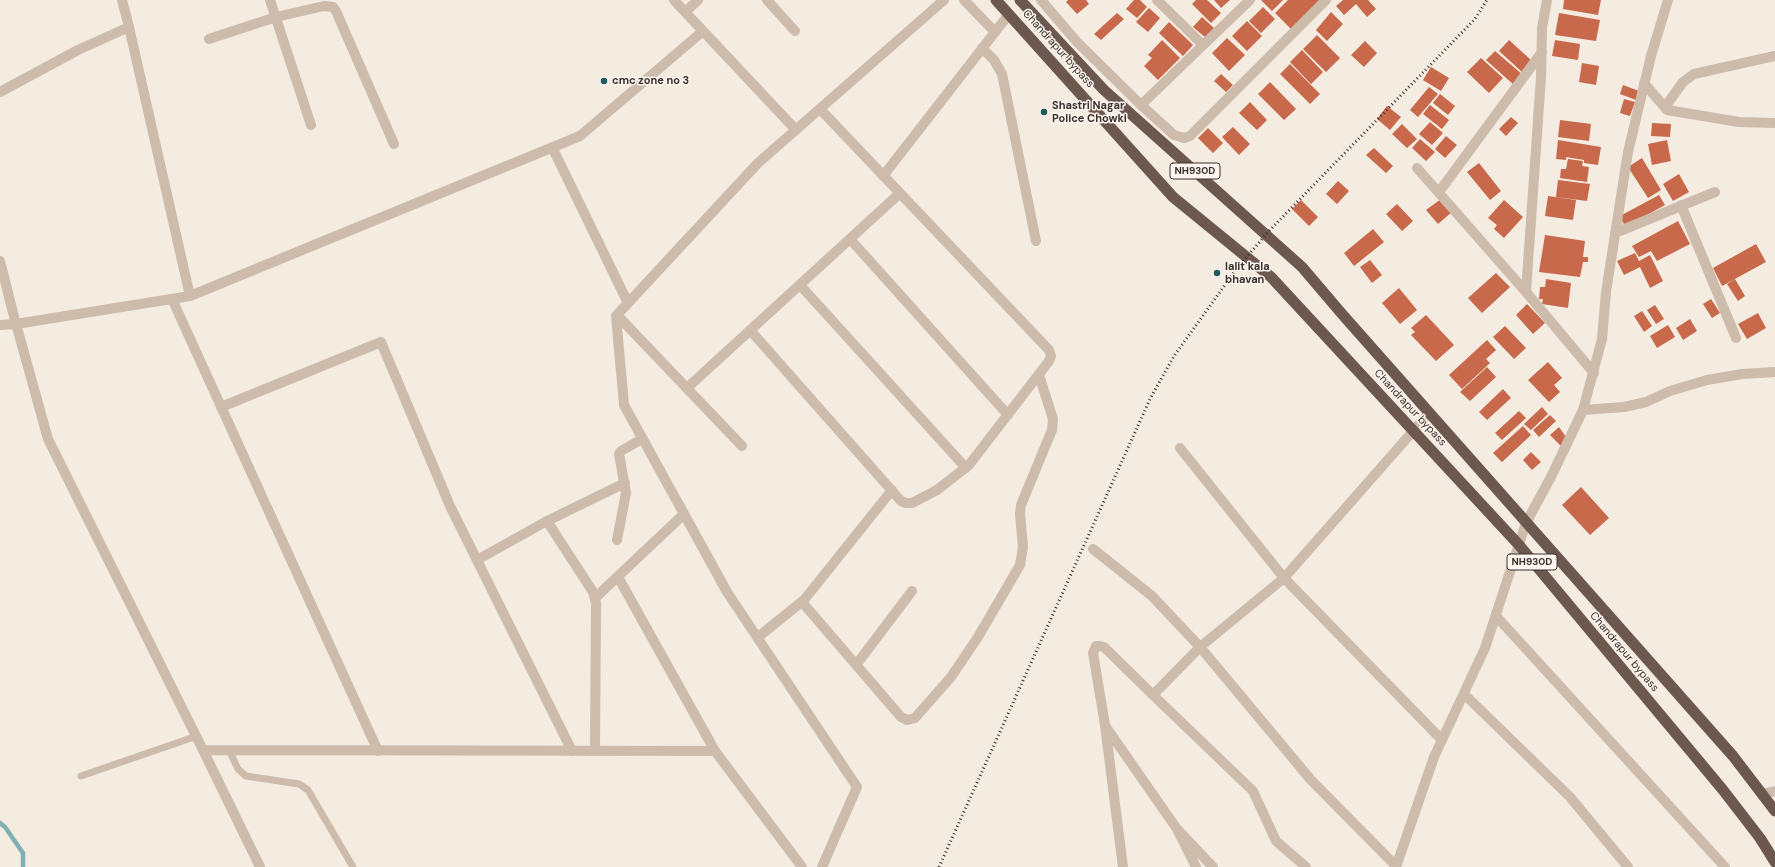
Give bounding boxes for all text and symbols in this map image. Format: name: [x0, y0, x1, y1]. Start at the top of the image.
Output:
street label: Chandrapur bypass: [1020, 7, 1096, 91]
place label: cmc zone no 3: [612, 74, 689, 88]
marker: cmc zone no 3: [599, 76, 609, 86]
place label: Shastri Nagar Police Chowki: [1052, 99, 1127, 125]
marker: Shastri Nagar Police Chowki: [1039, 107, 1049, 117]
road number: NH930D: [1170, 163, 1220, 179]
place label: lalit kala bhavan: [1225, 260, 1270, 286]
marker: lalit kala bhavan: [1212, 268, 1222, 278]
street label: Chandrapur bypass: [1371, 367, 1449, 449]
road number: NH930D: [1507, 554, 1557, 570]
street label: Chandrapur bypass: [1587, 609, 1661, 695]

